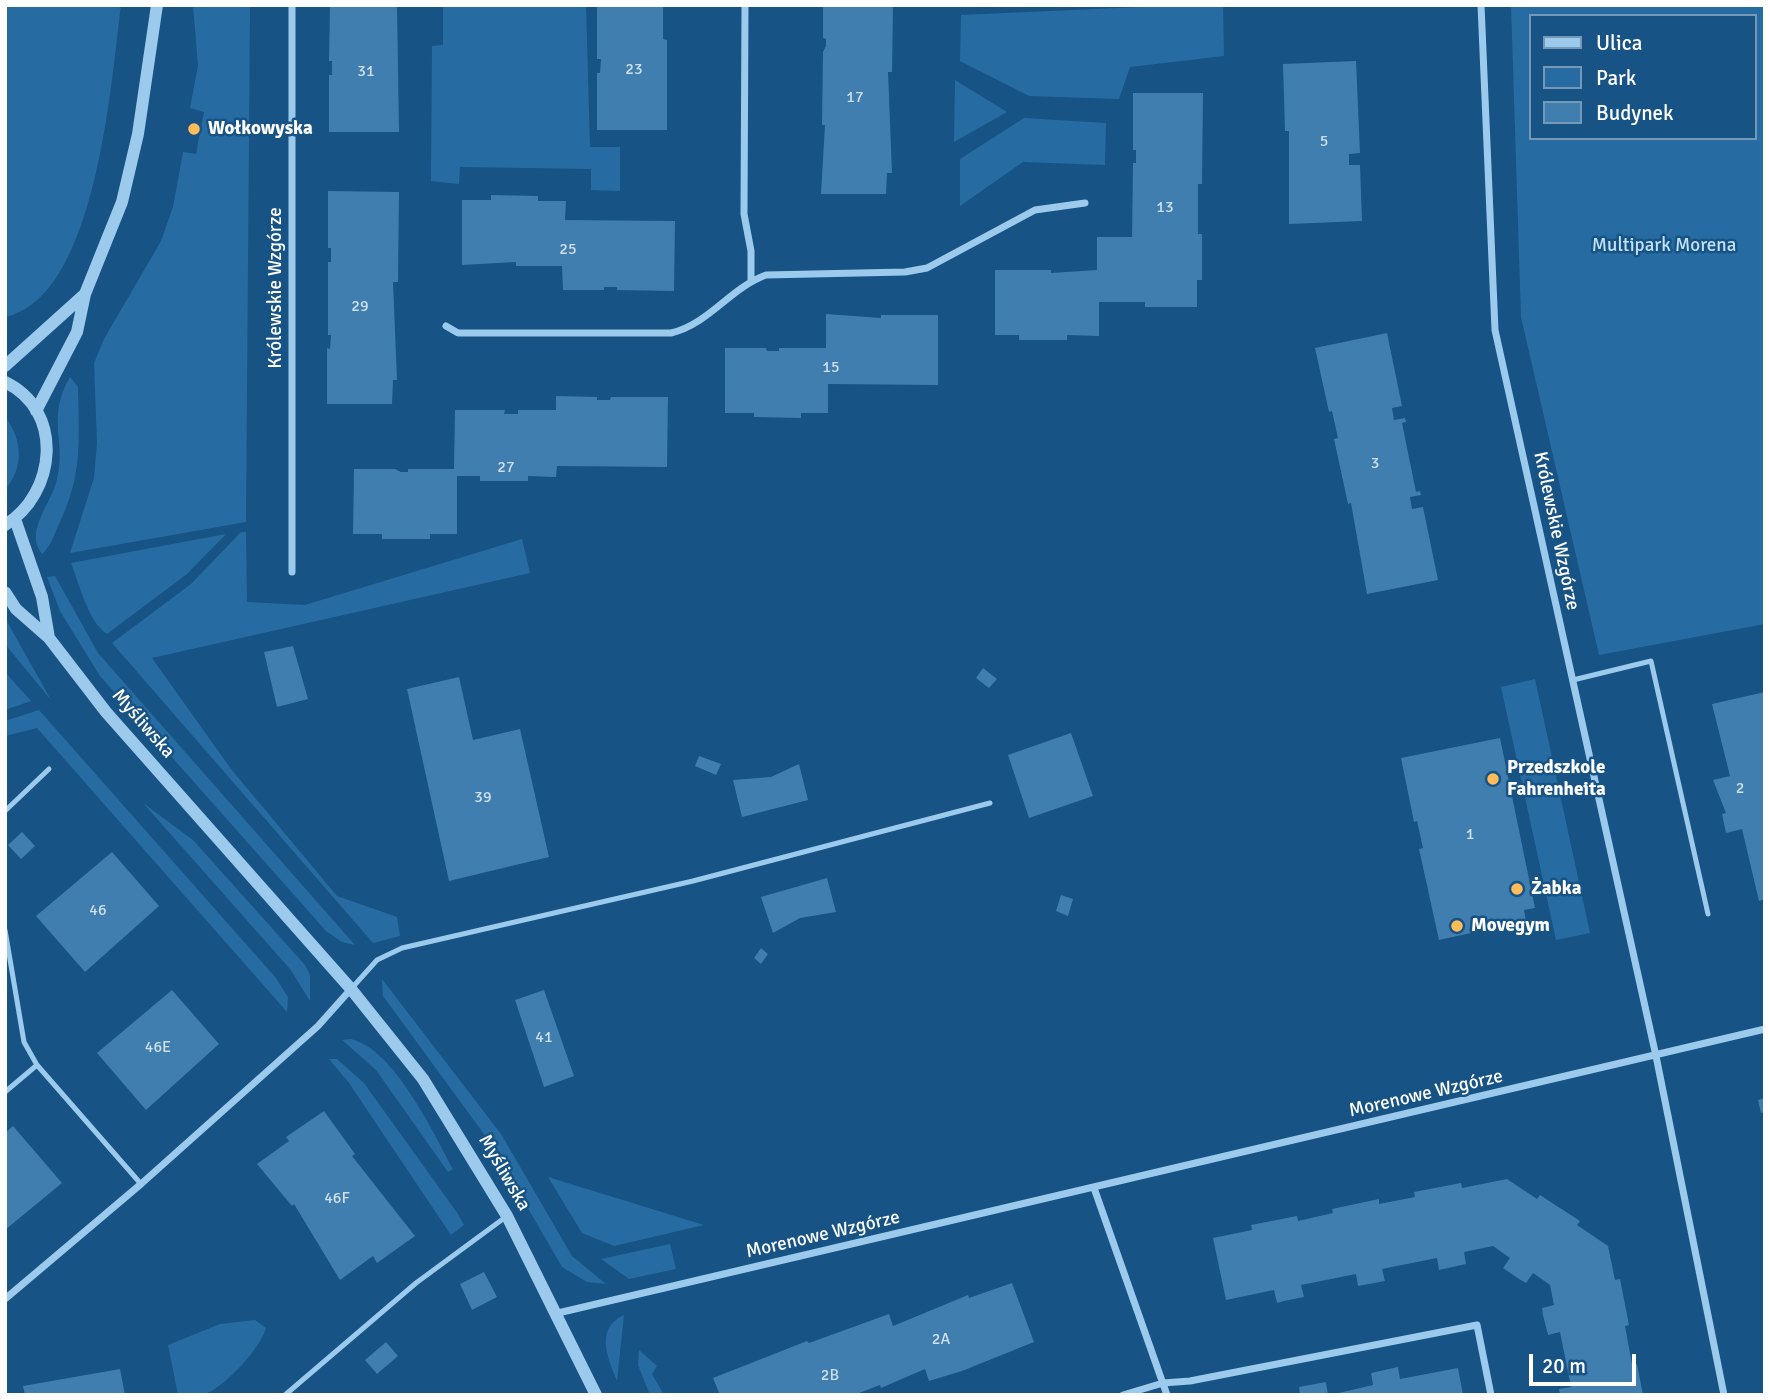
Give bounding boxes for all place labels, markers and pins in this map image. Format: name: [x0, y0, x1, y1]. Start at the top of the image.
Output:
place label: Wołkowyska: [208, 118, 313, 140]
marker: Wołkowyska: [186, 121, 202, 137]
place label: Przedszkole Fahrenheita: [1507, 757, 1606, 801]
marker: Przedszkole Fahrenheita: [1485, 771, 1501, 787]
place label: Żabka: [1531, 878, 1581, 900]
marker: Żabka: [1509, 881, 1525, 897]
place label: Movegym: [1471, 915, 1550, 937]
marker: Movegym: [1449, 918, 1465, 934]

